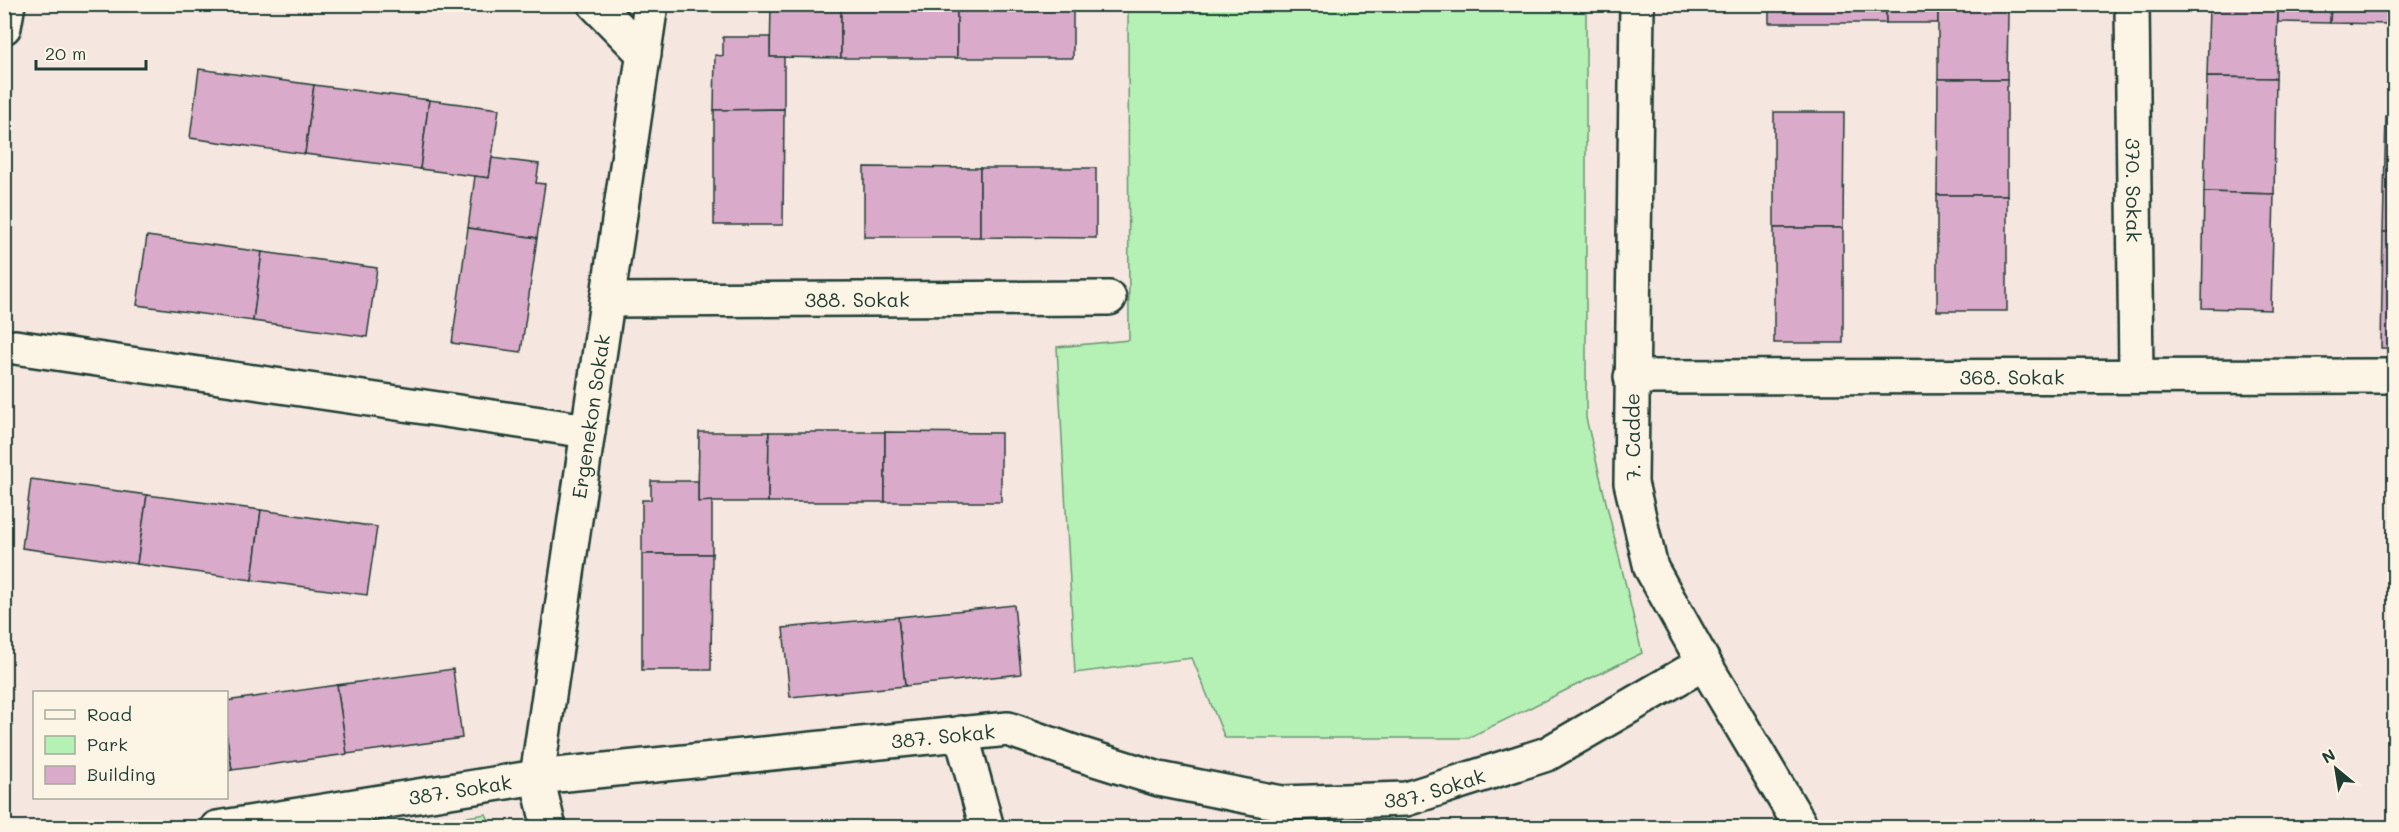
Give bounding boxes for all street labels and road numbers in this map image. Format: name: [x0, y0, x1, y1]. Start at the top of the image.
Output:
street label: 370. Sokak: [2120, 138, 2148, 242]
street label: 388. Sokak: [804, 286, 910, 312]
street label: Ergenekon Sokak: [565, 332, 615, 500]
street label: 368. Sokak: [1959, 363, 2065, 390]
street label: 7. Cadde: [1618, 393, 1646, 481]
street label: 387. Sokak: [890, 717, 996, 754]
street label: 387. Sokak: [1384, 762, 1488, 813]
street label: 387. Sokak: [406, 768, 513, 810]

